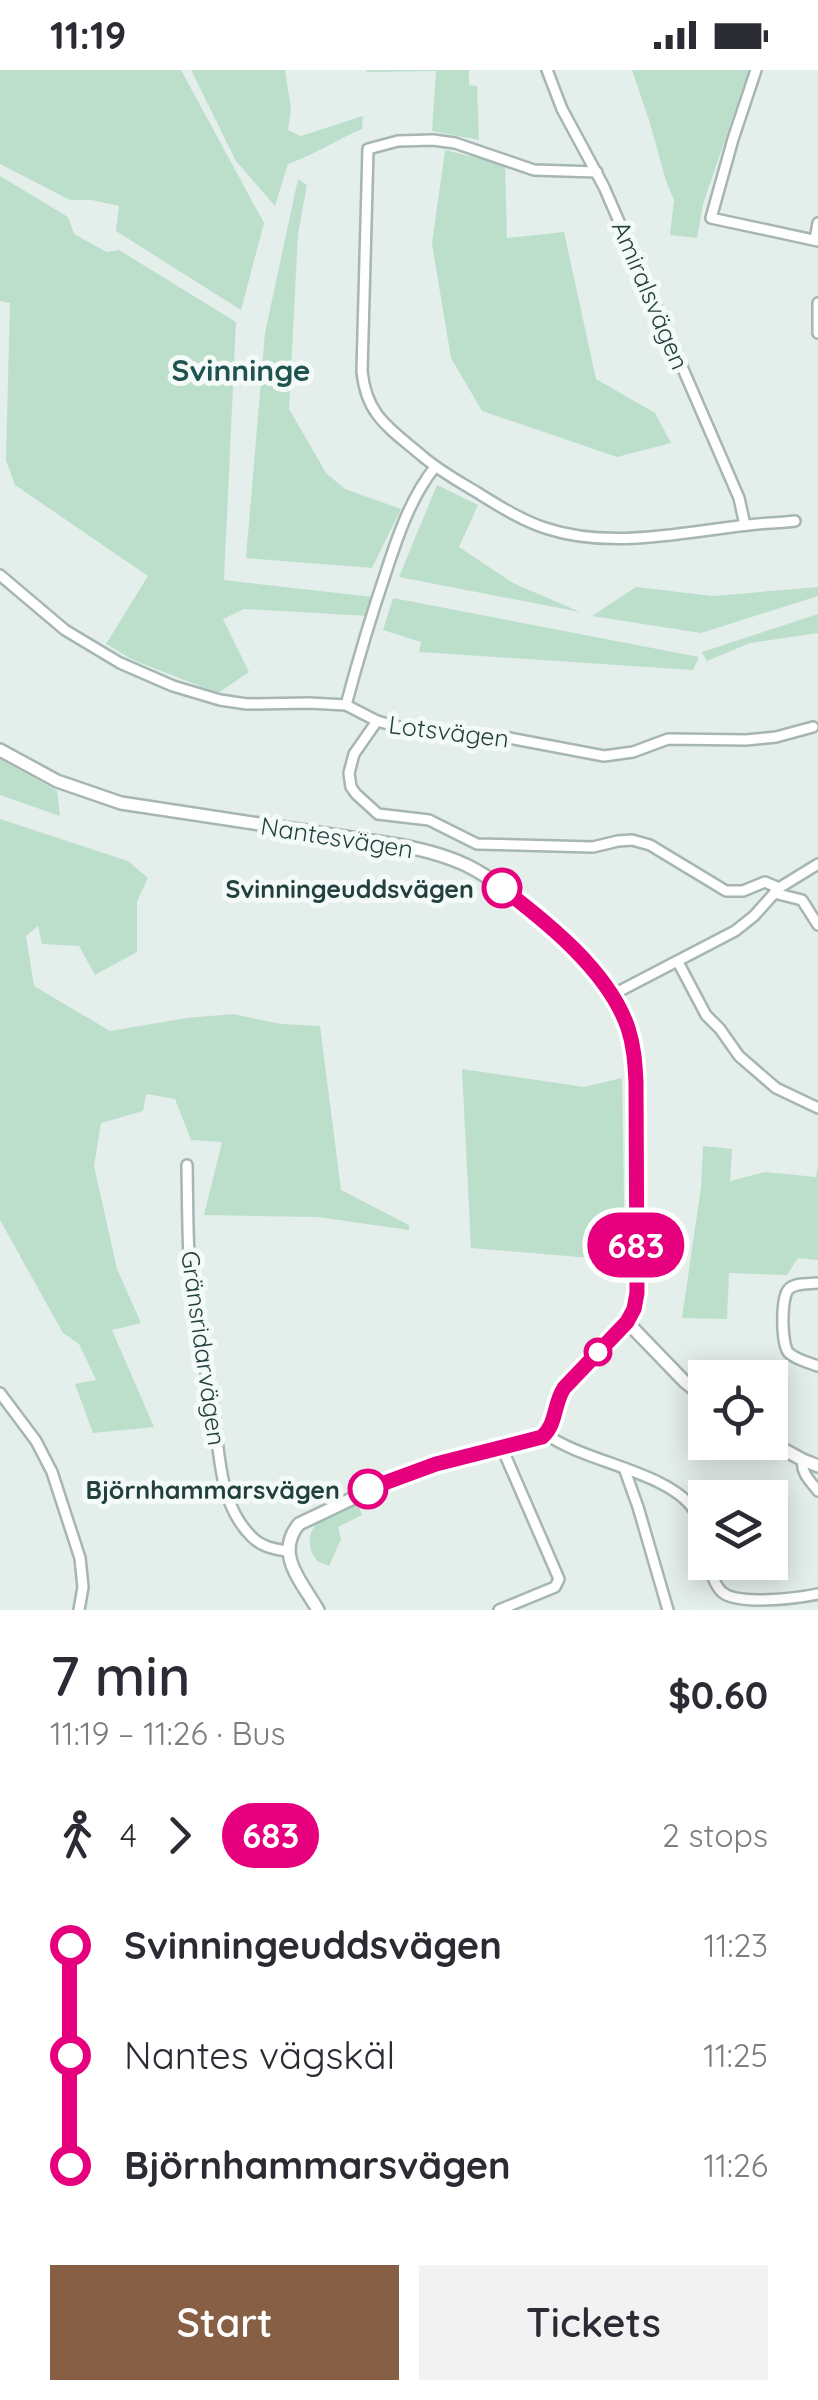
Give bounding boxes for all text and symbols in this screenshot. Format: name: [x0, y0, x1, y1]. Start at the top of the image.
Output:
text: 11:19: [50, 11, 126, 59]
street label: Amiralsvägen: [606, 216, 696, 374]
district label: Svinninge: [172, 351, 310, 389]
street label: Lotsvägen: [387, 708, 511, 754]
street label: Nantesvägen: [259, 810, 415, 864]
marker: Svinningeuddsvägen: [483, 869, 521, 907]
place label: Svinningeuddsvägen: [225, 873, 474, 904]
line badge: 683: [578, 1212, 694, 1278]
text: 683: [607, 1223, 665, 1267]
street label: Gränsridarvägen: [175, 1249, 233, 1447]
unlabelled marker: [585, 1339, 611, 1365]
map controls: [688, 1360, 788, 1580]
button: locate: [688, 1360, 788, 1460]
marker: Björnhammarsvägen: [349, 1470, 387, 1508]
place label: Björnhammarsvägen: [86, 1474, 340, 1505]
button: layers: [688, 1480, 788, 1580]
text: 7 min: [50, 1641, 190, 1710]
text: $0.60: [668, 1671, 768, 1719]
text: 11:19 – 11:26 · Bus: [50, 1713, 286, 1753]
icon: walk: [50, 1808, 105, 1863]
icon: forward: [152, 1808, 207, 1863]
text: 683: [242, 1813, 299, 1857]
text: 4: [120, 1815, 137, 1855]
text: 2 stops: [662, 1815, 768, 1855]
text: Svinningeuddsvägen: [124, 1921, 502, 1969]
text: 11:23: [704, 1925, 768, 1965]
text: Nantes vägskäl: [124, 2031, 395, 2079]
text: 11:25: [703, 2035, 768, 2075]
text: Björnhammarsvägen: [124, 2141, 511, 2189]
text: 11:26: [703, 2145, 768, 2185]
button: Start: [50, 2265, 399, 2380]
button: Tickets: [419, 2265, 768, 2380]

